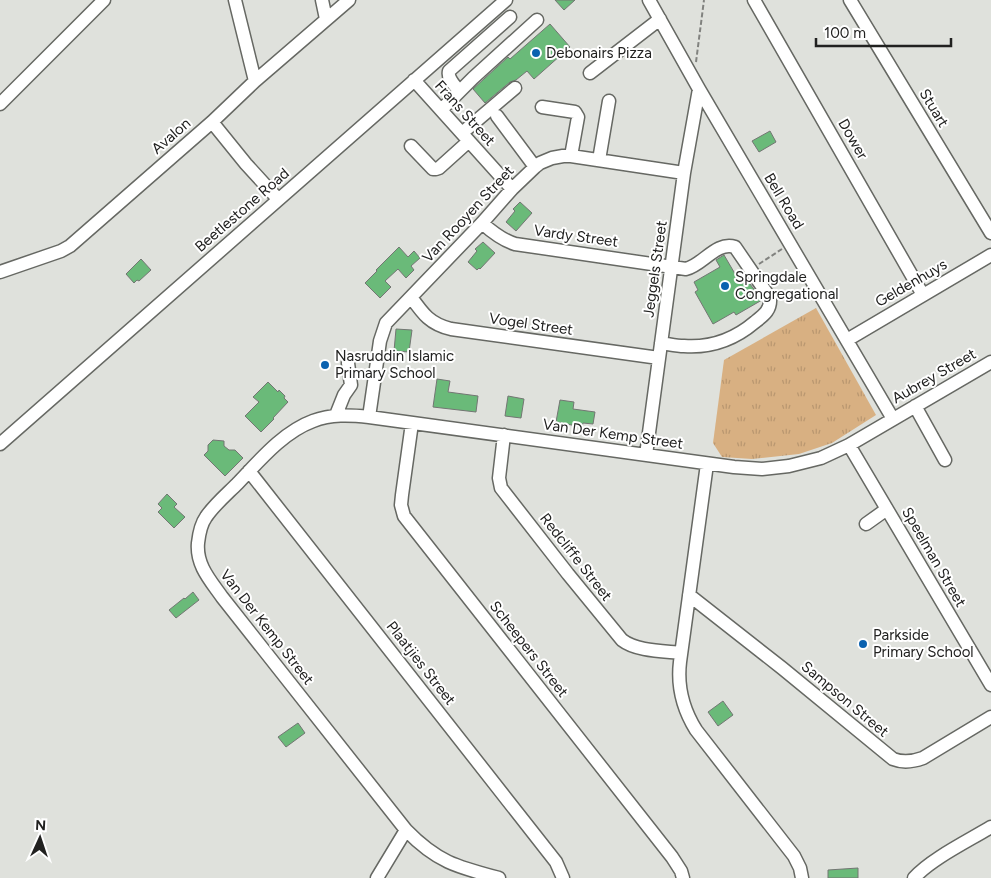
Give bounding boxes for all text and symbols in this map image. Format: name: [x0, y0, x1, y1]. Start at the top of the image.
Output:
scale bar: [816, 15, 951, 47]
text: 100 m: [824, 24, 866, 42]
place label: Debonairs Pizza: [546, 44, 652, 62]
marker: Debonairs Pizza: [530, 47, 542, 59]
street label: Frans Street: [431, 77, 499, 150]
street label: Stuart: [916, 86, 953, 131]
street label: Avalon: [148, 114, 194, 158]
street label: Dower: [834, 116, 872, 162]
street label: Van Rooyen Street: [418, 162, 518, 266]
street label: Beetlestone Road: [191, 164, 293, 256]
street label: Bell Road: [760, 170, 808, 232]
street label: Jeggels Street: [639, 219, 671, 319]
street label: Vardy Street: [533, 221, 620, 251]
street label: Geldenhuys: [872, 255, 950, 311]
place label: Springdale Congregational: [735, 268, 839, 303]
marker: Springdale Congregational: [719, 280, 731, 292]
street label: Vogel Street: [488, 309, 574, 339]
street label: Aubrey Street: [889, 345, 979, 407]
place label: Nasruddin Islamic Primary School: [335, 347, 454, 382]
marker: Nasruddin Islamic Primary School: [319, 359, 331, 371]
street label: Van Der Kemp Street: [542, 415, 685, 453]
street label: Speelman Street: [898, 504, 970, 610]
street label: Redcliffe Street: [536, 510, 616, 605]
street label: Van Der Kemp Street: [216, 566, 318, 688]
street label: Scheepers Street: [486, 597, 572, 701]
street label: Plaatjies Street: [383, 618, 459, 709]
place label: Parkside Primary School: [873, 626, 974, 661]
marker: Parkside Primary School: [857, 638, 869, 650]
street label: Sampson Street: [798, 657, 892, 741]
north arrow: [15, 813, 65, 863]
text: N: [35, 817, 47, 834]

